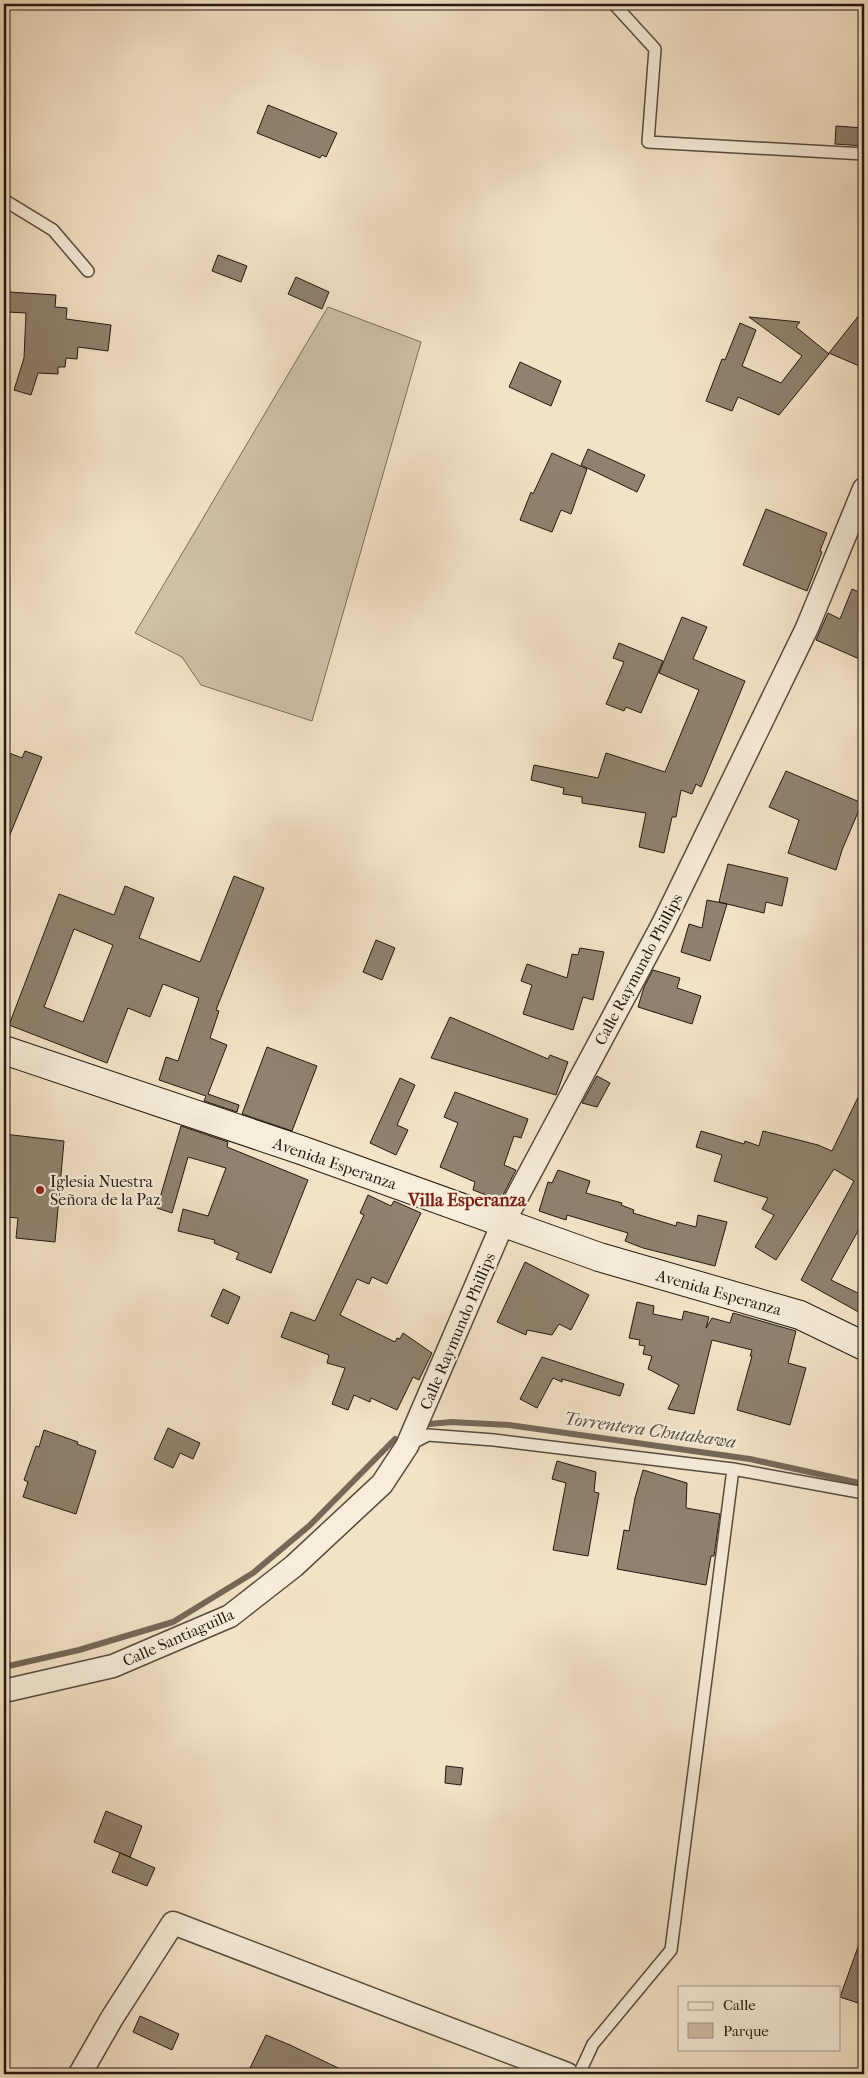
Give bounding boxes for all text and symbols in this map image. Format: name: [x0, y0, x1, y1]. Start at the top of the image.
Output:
street label: Calle Raymundo Phillips: [590, 890, 687, 1048]
street label: Avenida Esperanza: [270, 1133, 400, 1194]
place label: Iglesia Nuestra Señora de la Paz: [50, 1172, 160, 1209]
marker: Iglesia Nuestra Señora de la Paz: [34, 1184, 46, 1196]
district label: Villa Esperanza: [407, 1190, 527, 1211]
street label: Calle Raymundo Phillips: [416, 1250, 499, 1413]
street label: Avenida Esperanza: [653, 1265, 784, 1320]
water label: Torrentera Chutakawa: [563, 1408, 737, 1453]
street label: Calle Santiaguilla: [120, 1604, 237, 1670]
legend: [678, 1986, 840, 2050]
text: Calle: [723, 1996, 756, 2014]
text: Parque: [723, 2022, 769, 2040]

